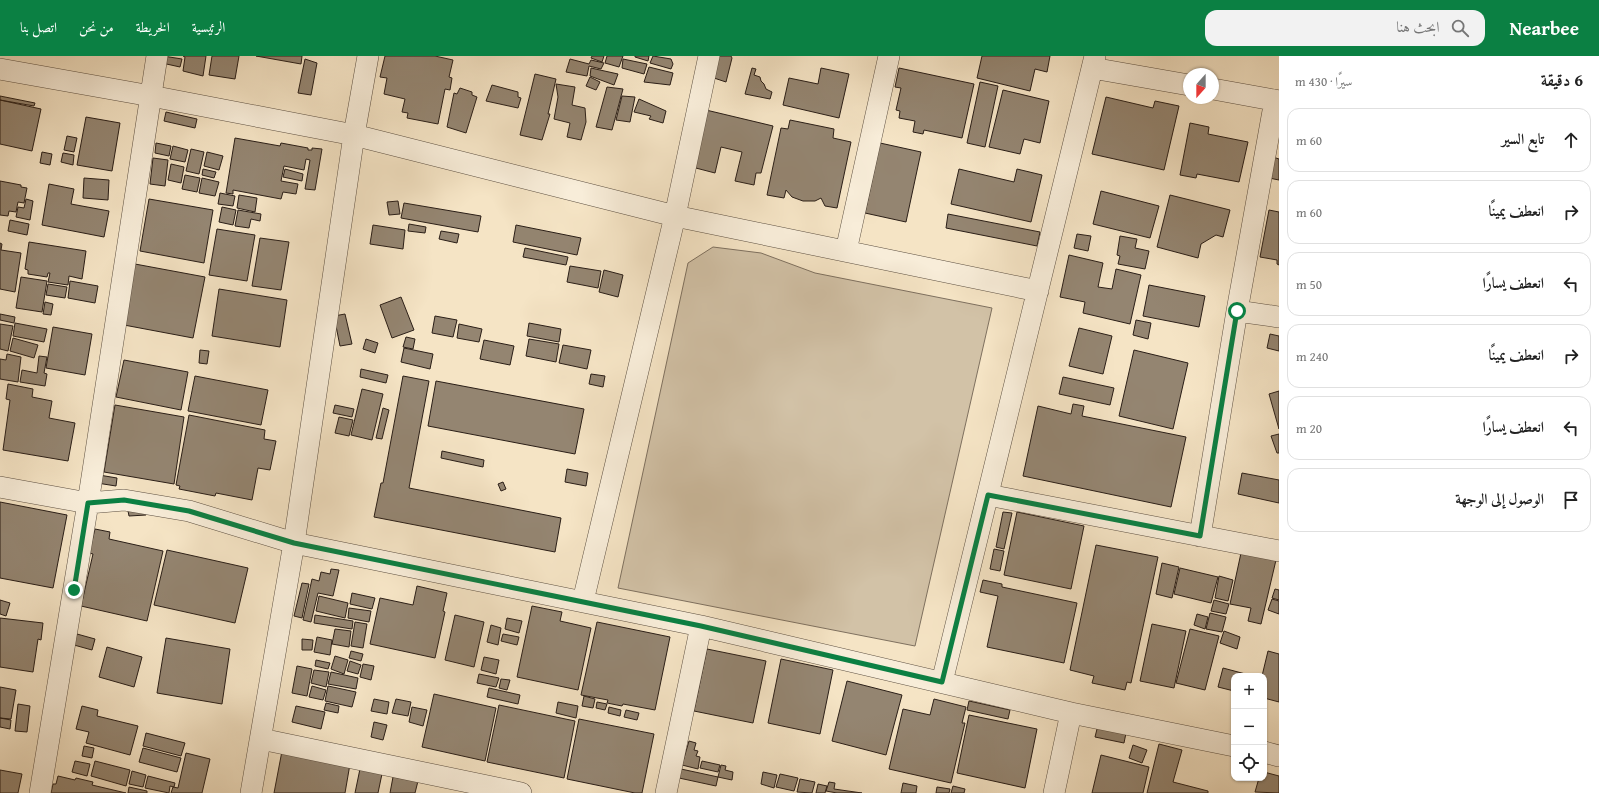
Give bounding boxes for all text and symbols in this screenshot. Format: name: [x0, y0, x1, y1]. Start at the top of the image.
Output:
search box: [1205, 10, 1485, 46]
text: Nearbee: [1509, 14, 1579, 42]
text: ابحث هنا: [1396, 16, 1439, 37]
text: اتصل بنا: [20, 17, 57, 37]
text: من نحن: [79, 17, 114, 37]
text: الخريطة: [136, 17, 170, 37]
text: الرئيسية: [192, 17, 225, 37]
icon: search: [1449, 17, 1471, 39]
text: 6 دقيقة: [1541, 67, 1583, 92]
north arrow: [1183, 68, 1219, 104]
text: سيرًا · 430 m: [1295, 72, 1353, 91]
text: تابع السير: [1502, 128, 1544, 149]
icon: ahead: [1560, 129, 1582, 151]
text: 60 m: [1296, 131, 1322, 150]
text: انعطف يمينًا: [1488, 200, 1544, 221]
icon: right: [1560, 201, 1582, 223]
text: 60 m: [1296, 203, 1322, 222]
text: انعطف يسارًا: [1482, 272, 1544, 293]
icon: left: [1560, 273, 1582, 295]
text: 50 m: [1296, 275, 1322, 294]
route start: [1228, 302, 1246, 320]
text: انعطف يمينًا: [1488, 344, 1544, 365]
icon: right: [1560, 345, 1582, 367]
text: 240 m: [1296, 347, 1328, 366]
text: انعطف يسارًا: [1482, 416, 1544, 437]
icon: left: [1560, 417, 1582, 439]
text: 20 m: [1296, 419, 1322, 438]
text: الوصول إلى الوجهة: [1455, 488, 1544, 509]
icon: arrive: [1560, 489, 1582, 511]
route end: [65, 581, 83, 599]
map controls: [1231, 673, 1267, 781]
button: +: [1231, 673, 1267, 709]
button: −: [1231, 709, 1267, 745]
button: locate: [1231, 745, 1267, 781]

